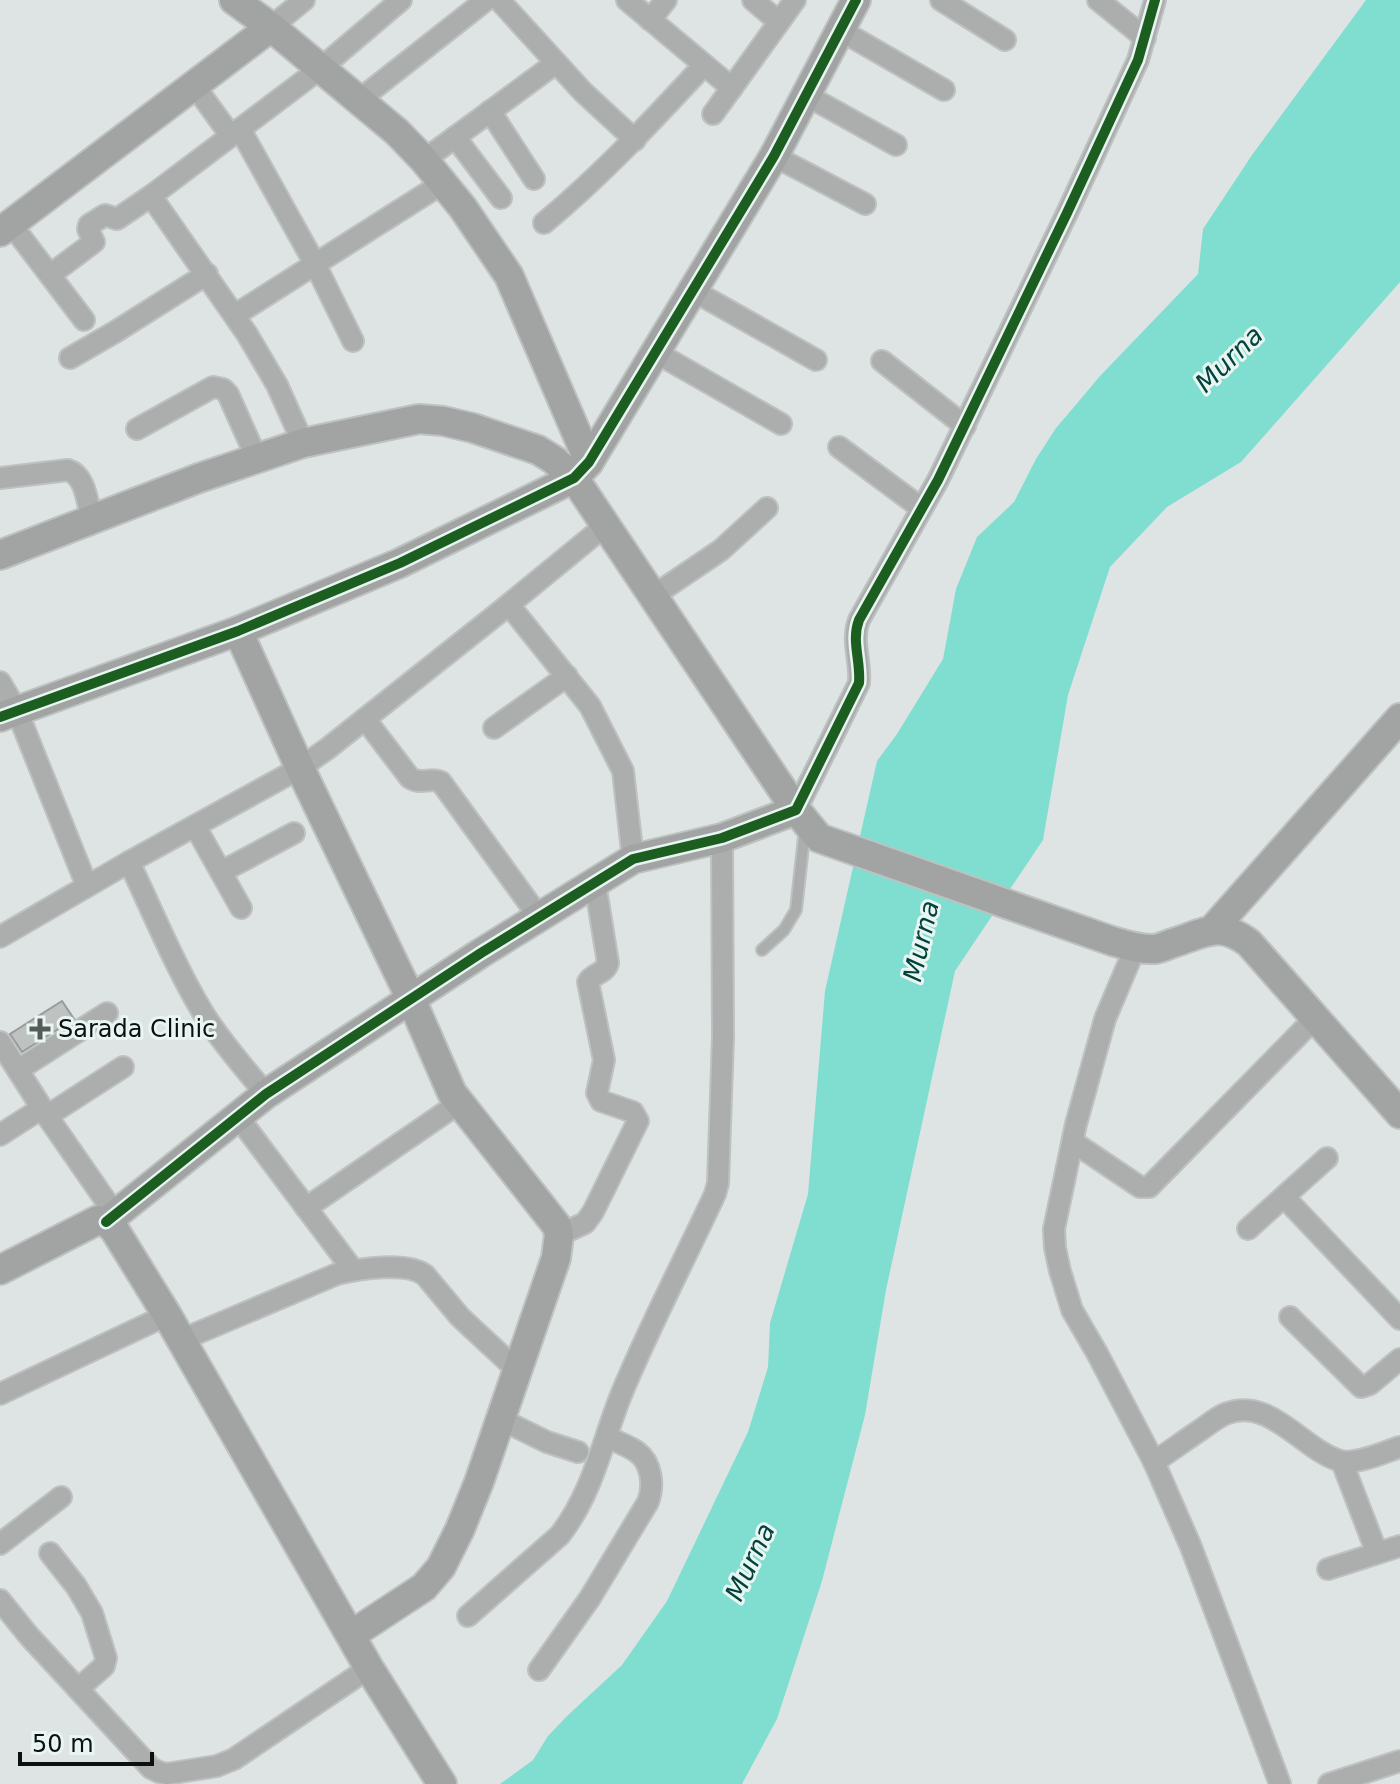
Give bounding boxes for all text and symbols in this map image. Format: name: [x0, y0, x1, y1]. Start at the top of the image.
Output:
water label: Murna: [1189, 320, 1269, 398]
water label: Murna: [897, 898, 945, 984]
place label: Sarada Clinic: [58, 1015, 215, 1043]
marker: Sarada Clinic: [29, 1018, 51, 1040]
water label: Murna: [719, 1518, 781, 1606]
scale bar: [20, 1716, 152, 1766]
text: 50 m: [32, 1730, 94, 1758]

